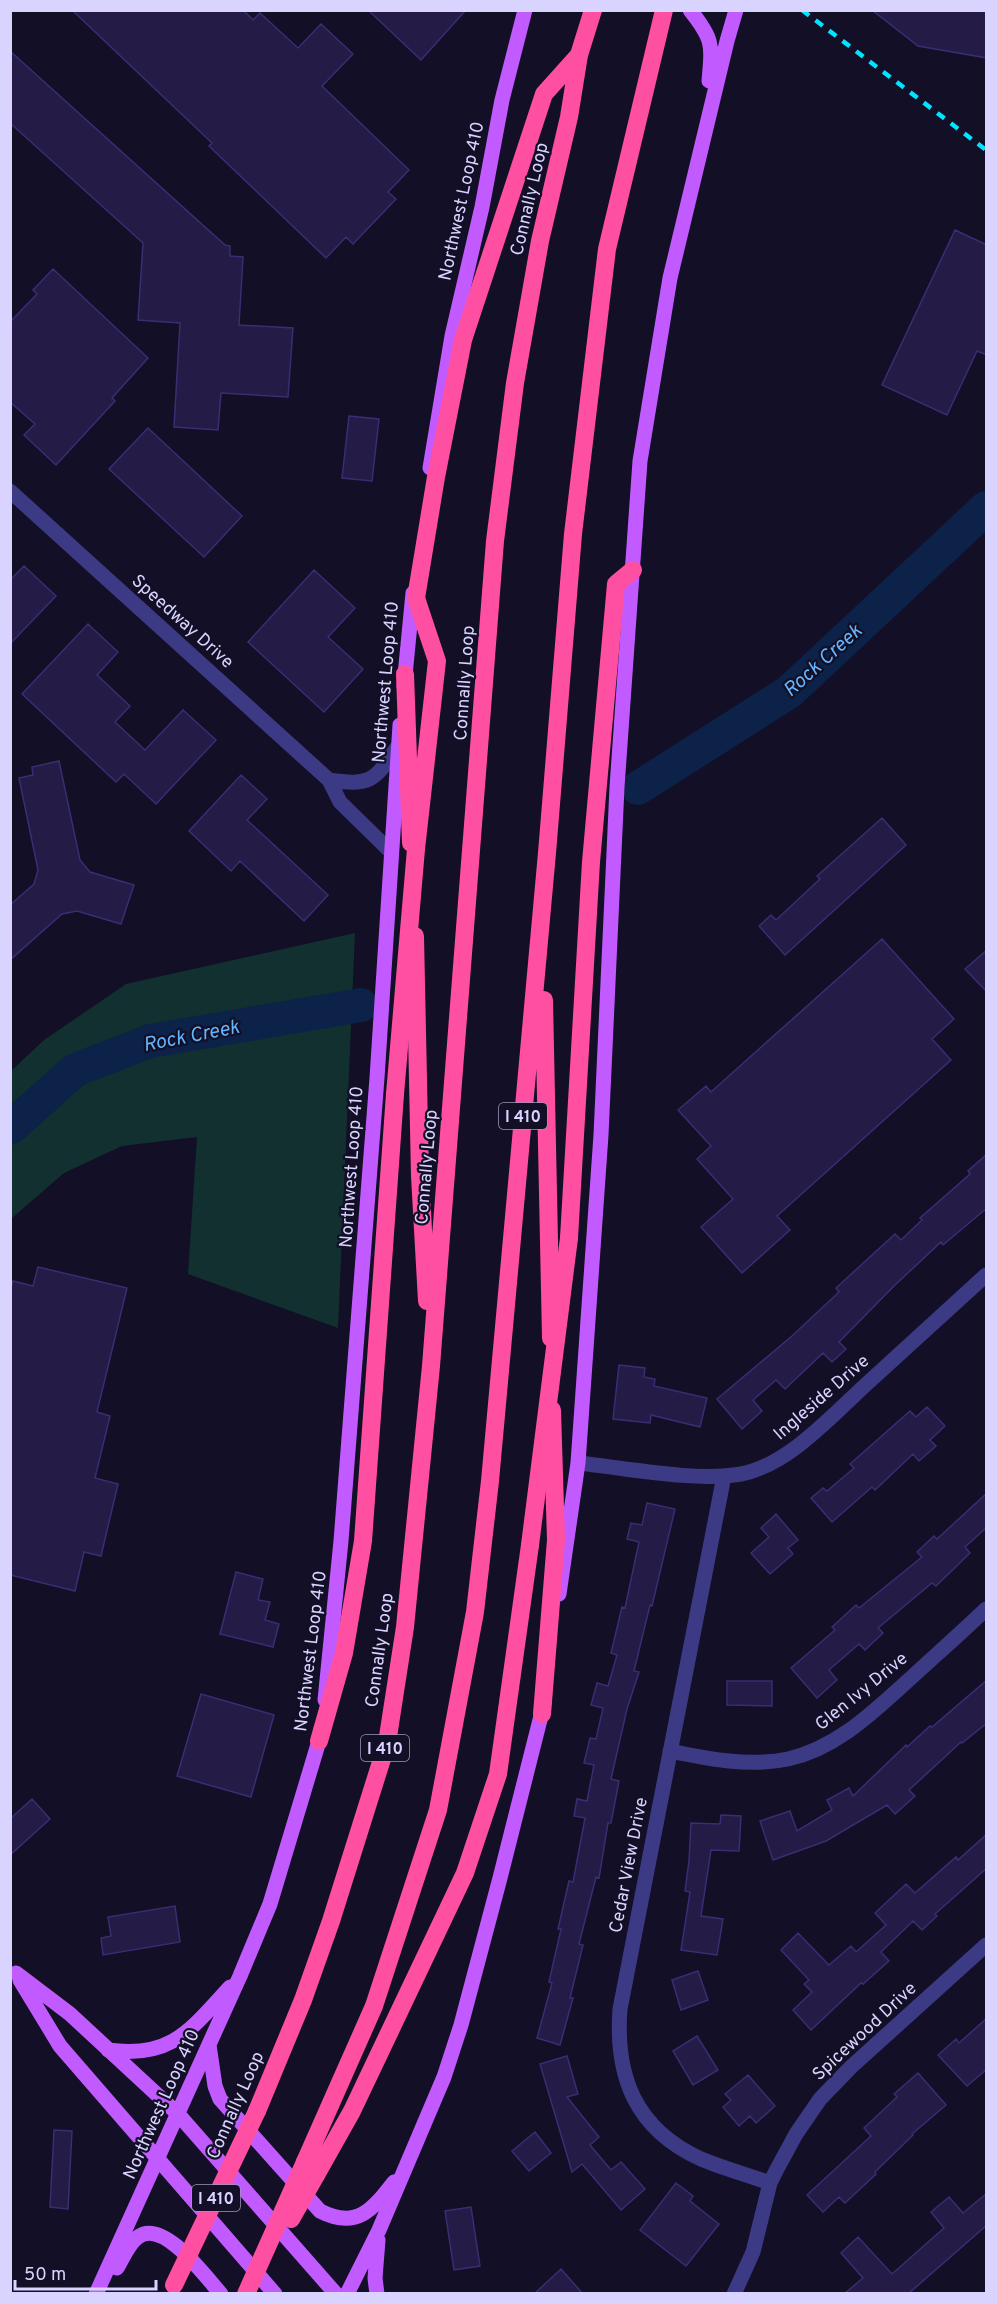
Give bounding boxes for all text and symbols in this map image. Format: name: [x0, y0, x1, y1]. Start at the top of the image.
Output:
street label: Northwest Loop 410: [434, 120, 491, 283]
street label: Connally Loop: [506, 141, 555, 258]
street label: Speedway Drive: [126, 570, 238, 674]
street label: Northwest Loop 410: [368, 600, 405, 764]
water label: Rock Creek: [778, 619, 869, 704]
street label: Connally Loop: [450, 625, 481, 741]
water label: Rock Creek: [141, 1015, 243, 1059]
street label: Northwest Loop 410: [335, 1085, 370, 1249]
road number: I 410: [499, 1103, 547, 1129]
street label: Connally Loop: [411, 1109, 444, 1226]
street label: Ingleside Drive: [769, 1350, 875, 1446]
street label: Northwest Loop 410: [290, 1569, 333, 1733]
street label: Connally Loop: [361, 1591, 400, 1709]
street label: Glen Ivy Drive: [811, 1648, 913, 1737]
road number: I 410: [361, 1735, 409, 1761]
street label: Cedar View Drive: [605, 1796, 654, 1935]
street label: Spicewood Drive: [808, 1978, 922, 2086]
street label: Northwest Loop 410: [119, 2026, 206, 2183]
street label: Connally Loop: [202, 2048, 270, 2163]
road number: I 410: [192, 2185, 240, 2211]
scale bar: [15, 2253, 156, 2291]
text: 50 m: [24, 2264, 66, 2287]

